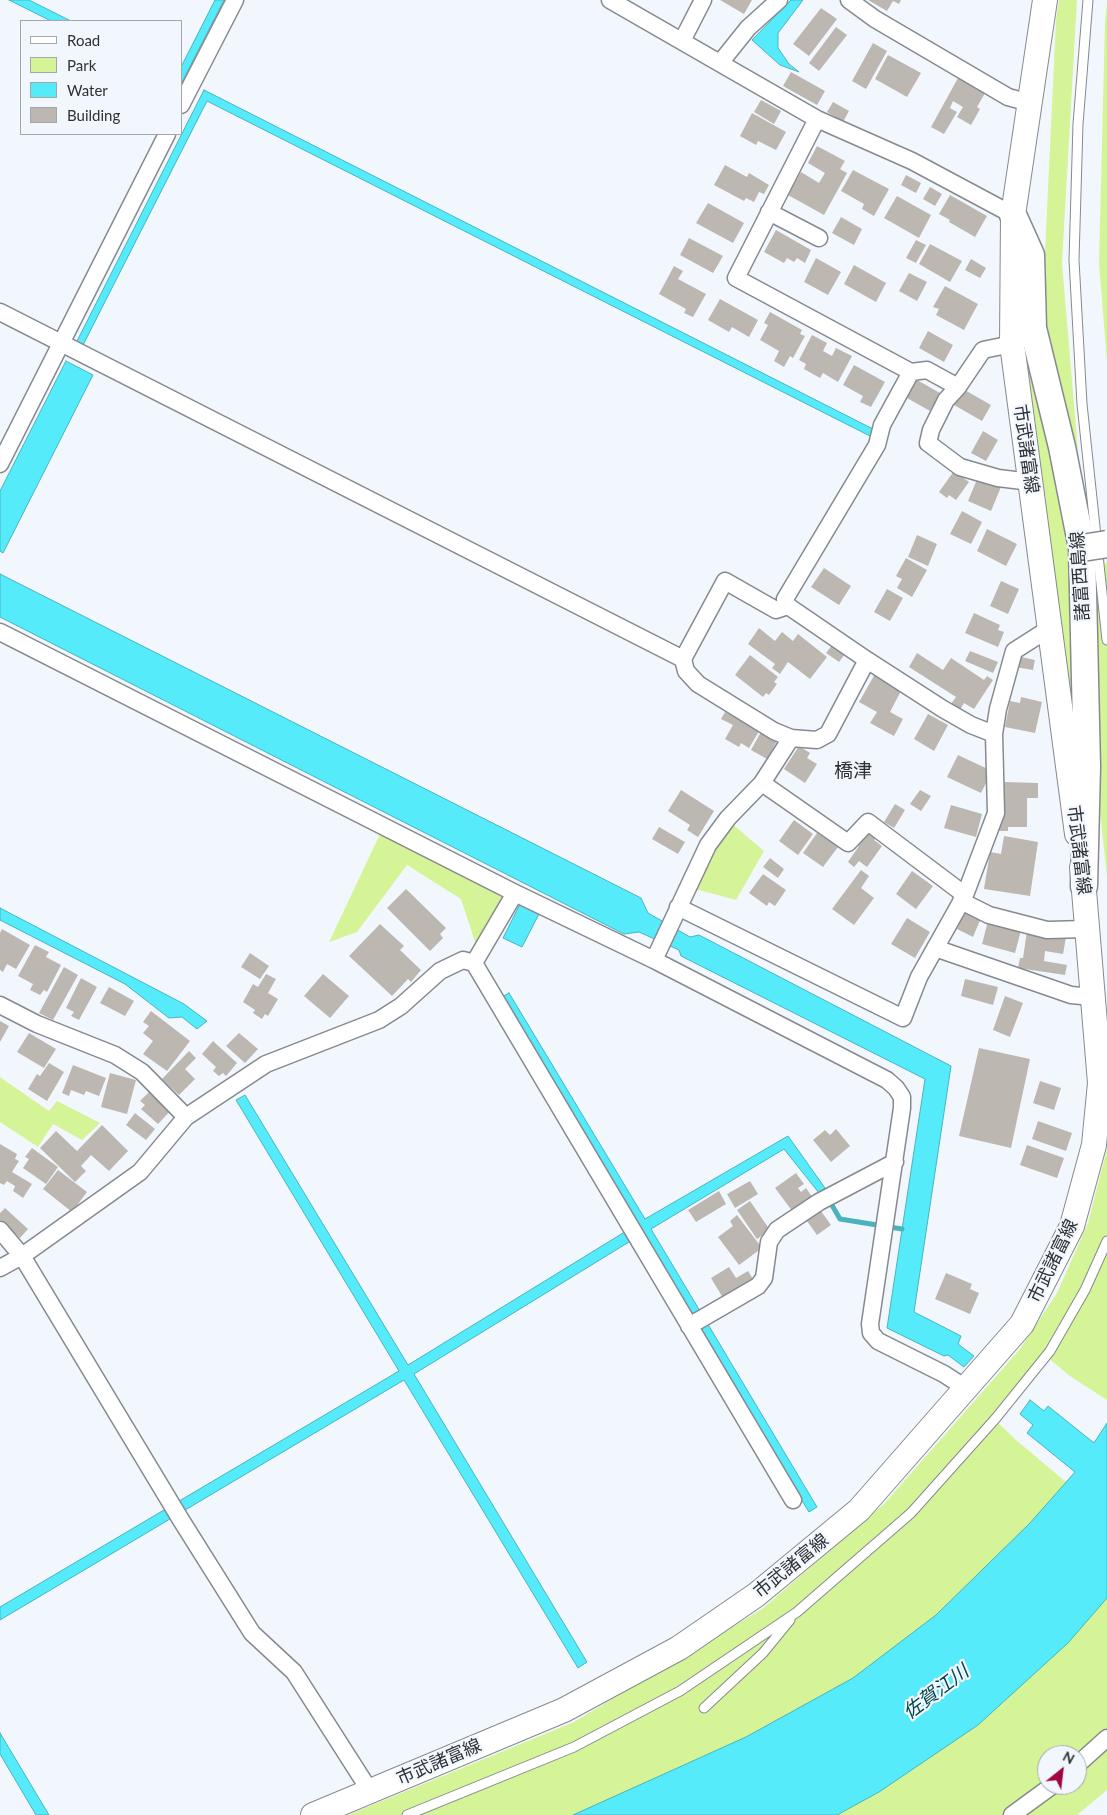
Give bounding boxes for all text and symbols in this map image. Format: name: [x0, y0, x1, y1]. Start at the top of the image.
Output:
legend: [20, 20, 182, 135]
text: Road: [67, 31, 100, 49]
text: Park: [67, 56, 96, 74]
text: Water: [67, 81, 108, 99]
text: Building: [67, 106, 120, 124]
street label: 市武諸富線: [1009, 403, 1043, 495]
street label: 諸富西島線: [1066, 530, 1094, 622]
district label: 橋津: [834, 760, 872, 782]
street label: 市武諸富線: [1063, 804, 1095, 896]
street label: 市武諸富線: [1024, 1216, 1082, 1306]
street label: 市武諸富線: [749, 1529, 833, 1603]
water label: 佐賀江川: [899, 1660, 973, 1724]
street label: 市武諸富線: [393, 1734, 485, 1790]
north arrow: [1037, 1745, 1087, 1795]
text: N: [1060, 1747, 1078, 1767]

